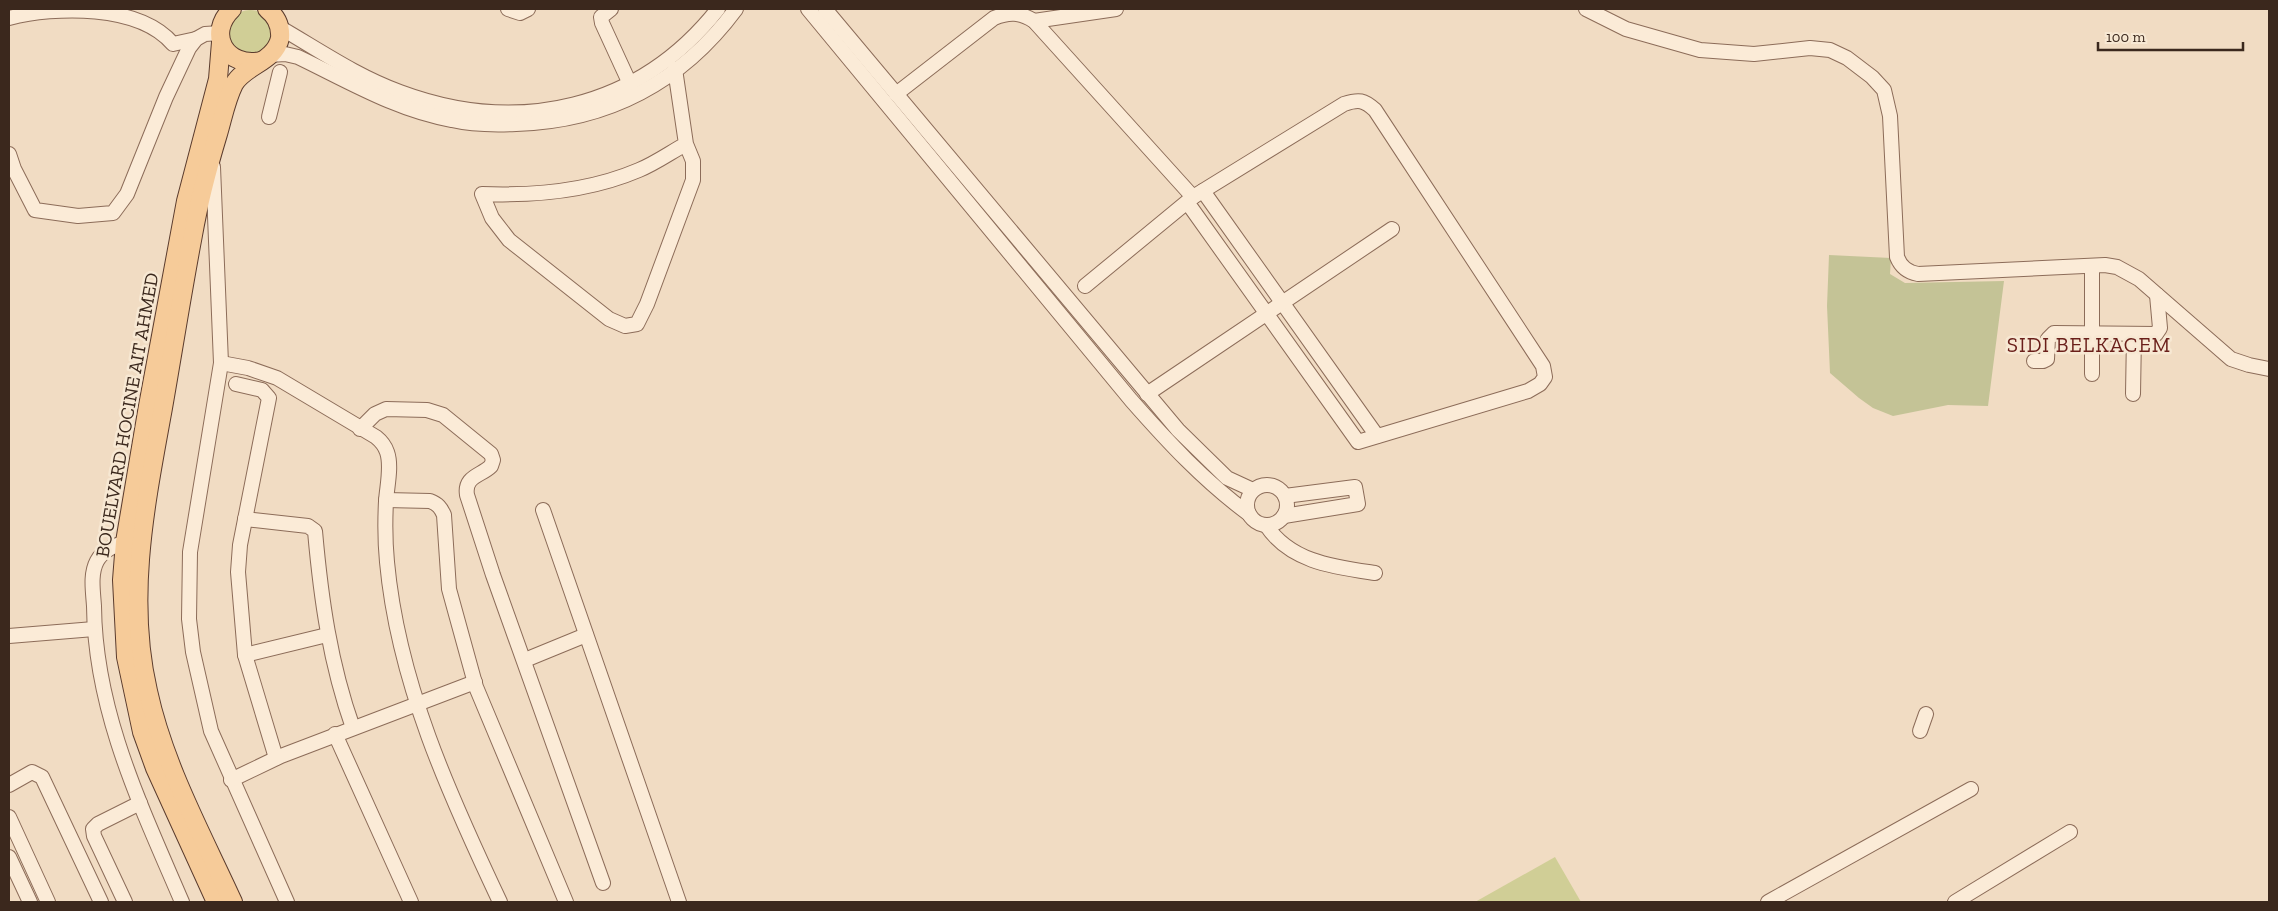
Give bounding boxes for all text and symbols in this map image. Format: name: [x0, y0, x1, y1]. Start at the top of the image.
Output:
scale bar: [2098, 20, 2243, 52]
text: 100 m: [2106, 28, 2145, 46]
street label: BOUELVARD HOCINE AIT AHMED: [91, 271, 163, 559]
district label: SIDI BELKACEM: [2007, 332, 2171, 357]

